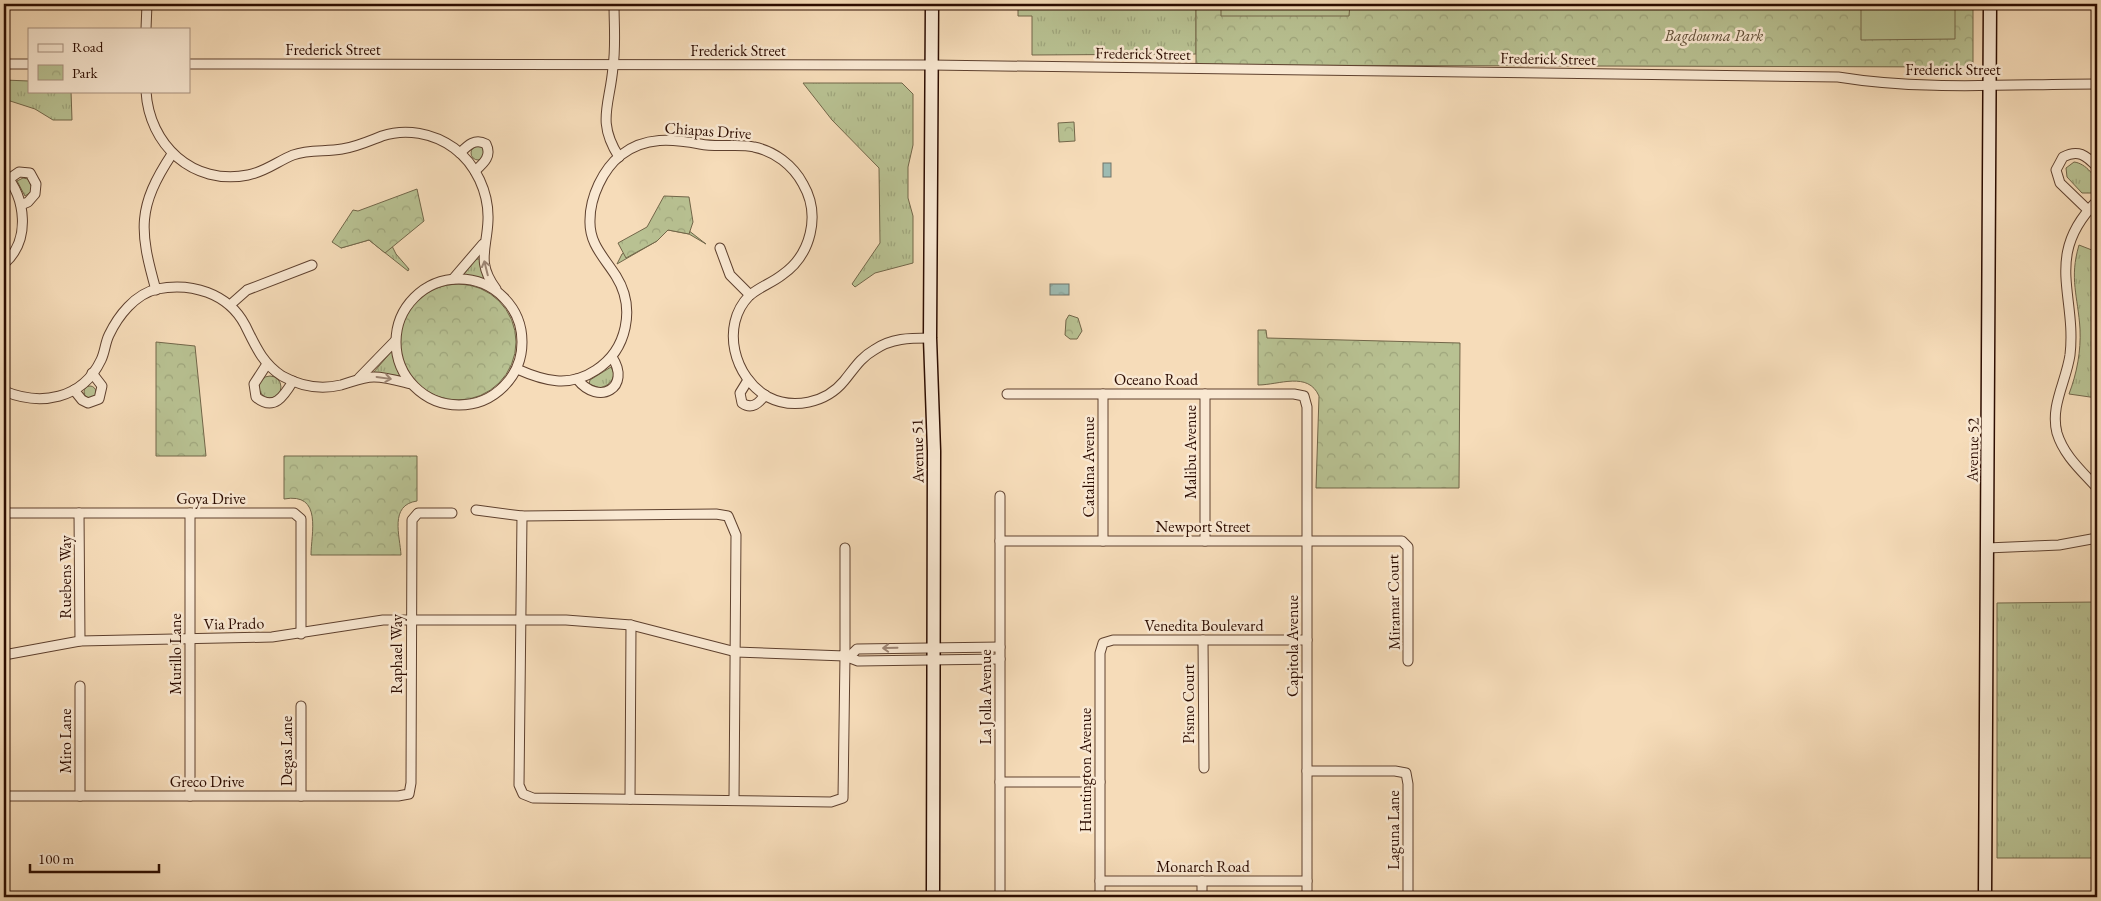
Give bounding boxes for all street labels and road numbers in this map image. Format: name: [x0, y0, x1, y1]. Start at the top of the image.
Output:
street label: Frederick Street: [285, 39, 381, 60]
street label: Frederick Street: [690, 40, 786, 61]
street label: Frederick Street: [1095, 42, 1191, 65]
street label: Frederick Street: [1500, 47, 1596, 70]
street label: Frederick Street: [1905, 59, 2001, 80]
street label: Chiapas Drive: [664, 117, 752, 144]
street label: Oceano Road: [1114, 369, 1199, 390]
street label: Malibu Avenue: [1180, 405, 1201, 499]
street label: Catalina Avenue: [1078, 417, 1099, 517]
street label: Avenue 52: [1961, 417, 1984, 483]
street label: Avenue 51: [906, 419, 929, 484]
street label: Goya Drive: [176, 488, 246, 509]
street label: Newport Street: [1156, 516, 1250, 537]
street label: Ruebens Way: [55, 534, 76, 619]
street label: Miramar Court: [1382, 554, 1405, 650]
street label: Capitola Avenue: [1282, 595, 1303, 697]
street label: Via Prado: [204, 612, 265, 635]
street label: Murillo Lane: [165, 613, 186, 695]
street label: Raphael Way: [386, 613, 407, 694]
street label: Venedita Boulevard: [1145, 615, 1264, 636]
street label: La Jolla Avenue: [975, 649, 996, 745]
street label: Pismo Court: [1178, 664, 1199, 744]
street label: Miro Lane: [55, 708, 76, 774]
street label: Huntington Avenue: [1075, 708, 1096, 832]
street label: Degas Lane: [276, 716, 297, 786]
street label: Greco Drive: [170, 771, 244, 792]
street label: Laguna Lane: [1383, 790, 1404, 870]
street label: Monarch Road: [1156, 856, 1251, 877]

